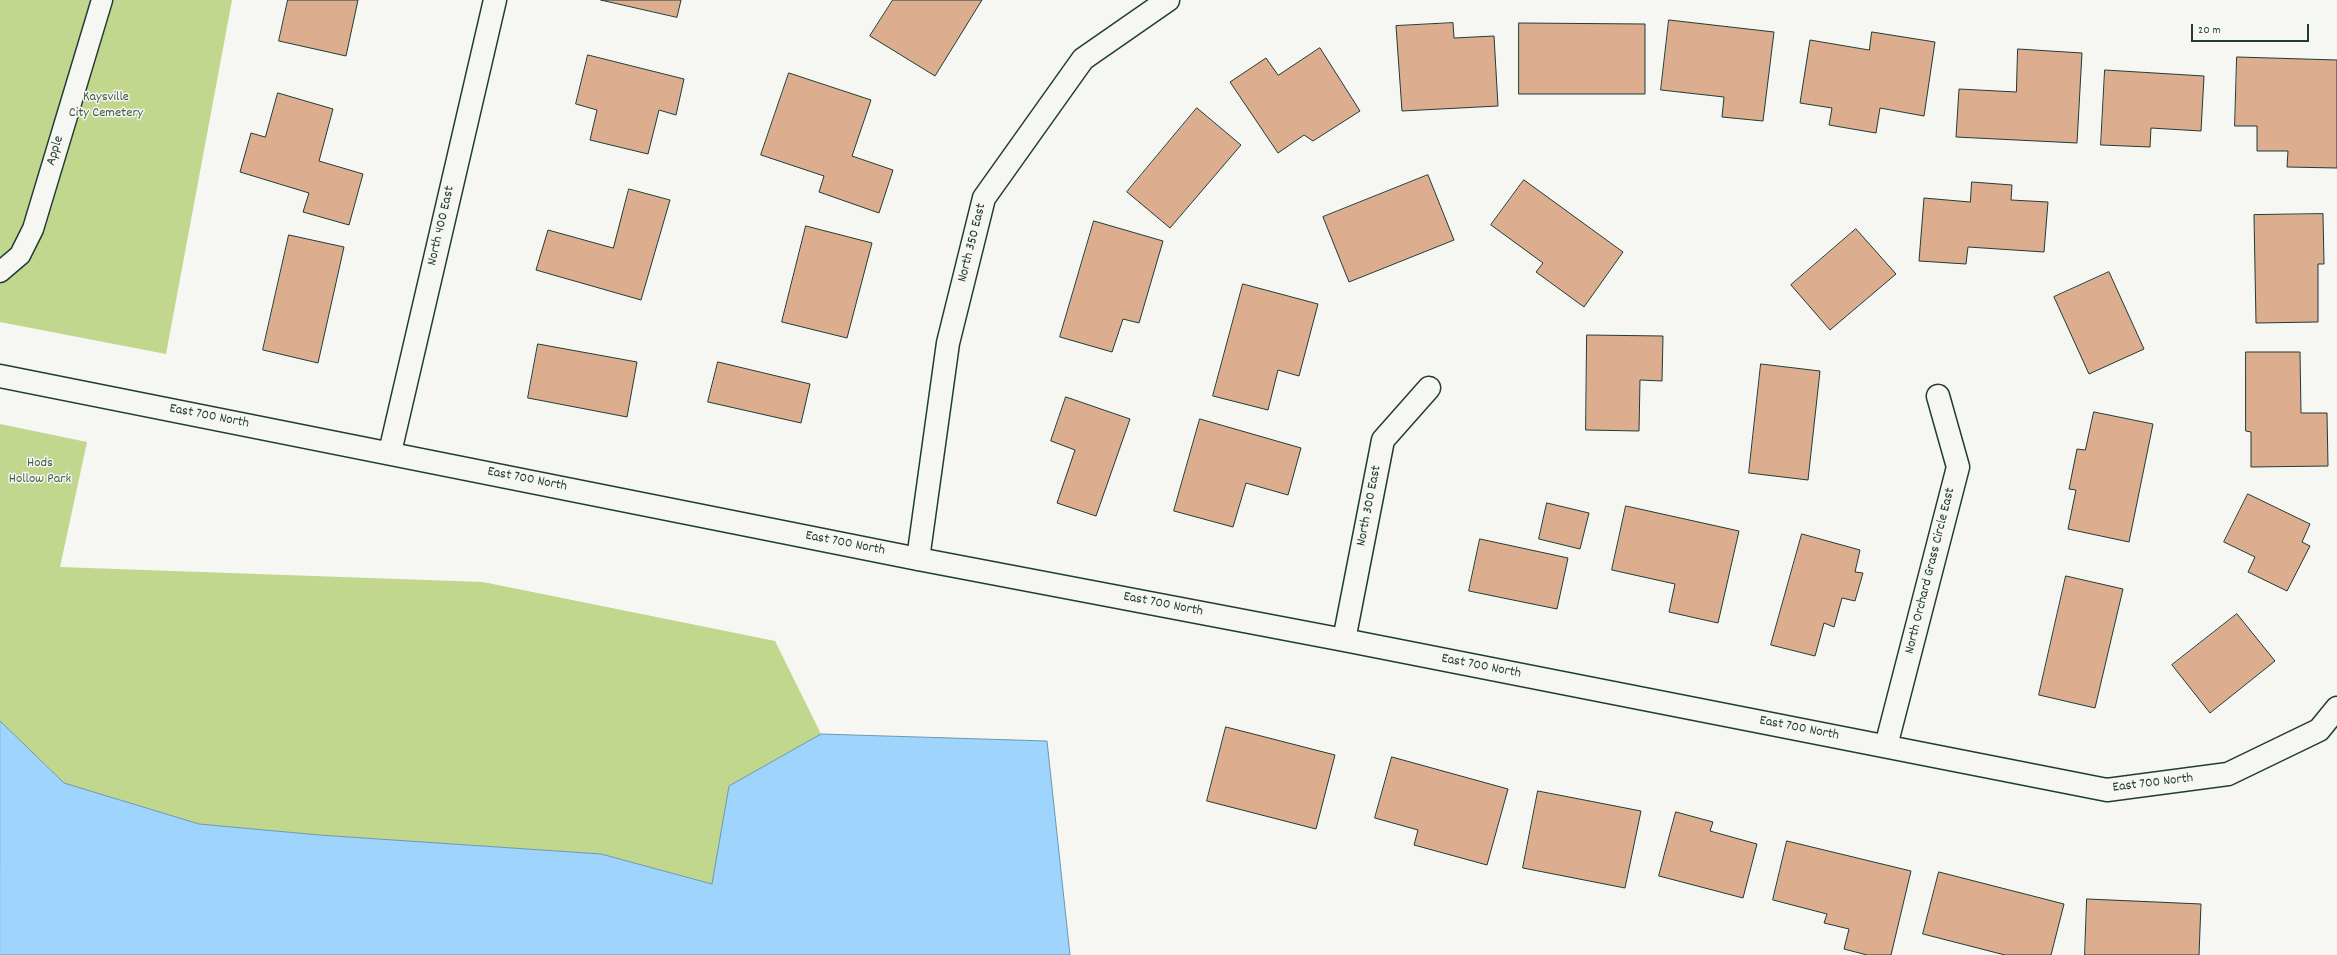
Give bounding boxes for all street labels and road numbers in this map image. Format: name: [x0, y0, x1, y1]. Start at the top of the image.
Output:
street label: Apple: [44, 134, 68, 168]
street label: North 400 East: [425, 184, 459, 268]
street label: North 350 East: [955, 202, 991, 284]
street label: East 700 North: [168, 401, 250, 433]
street label: East 700 North: [486, 464, 568, 496]
street label: North 300 East: [1354, 464, 1386, 548]
street label: North Orchard Grass Circle East: [1902, 486, 1960, 656]
street label: East 700 North: [804, 528, 886, 560]
street label: East 700 North: [1122, 589, 1204, 621]
street label: East 700 North: [1440, 651, 1522, 683]
street label: East 700 North: [1758, 713, 1840, 745]
street label: East 700 North: [2112, 771, 2194, 797]

